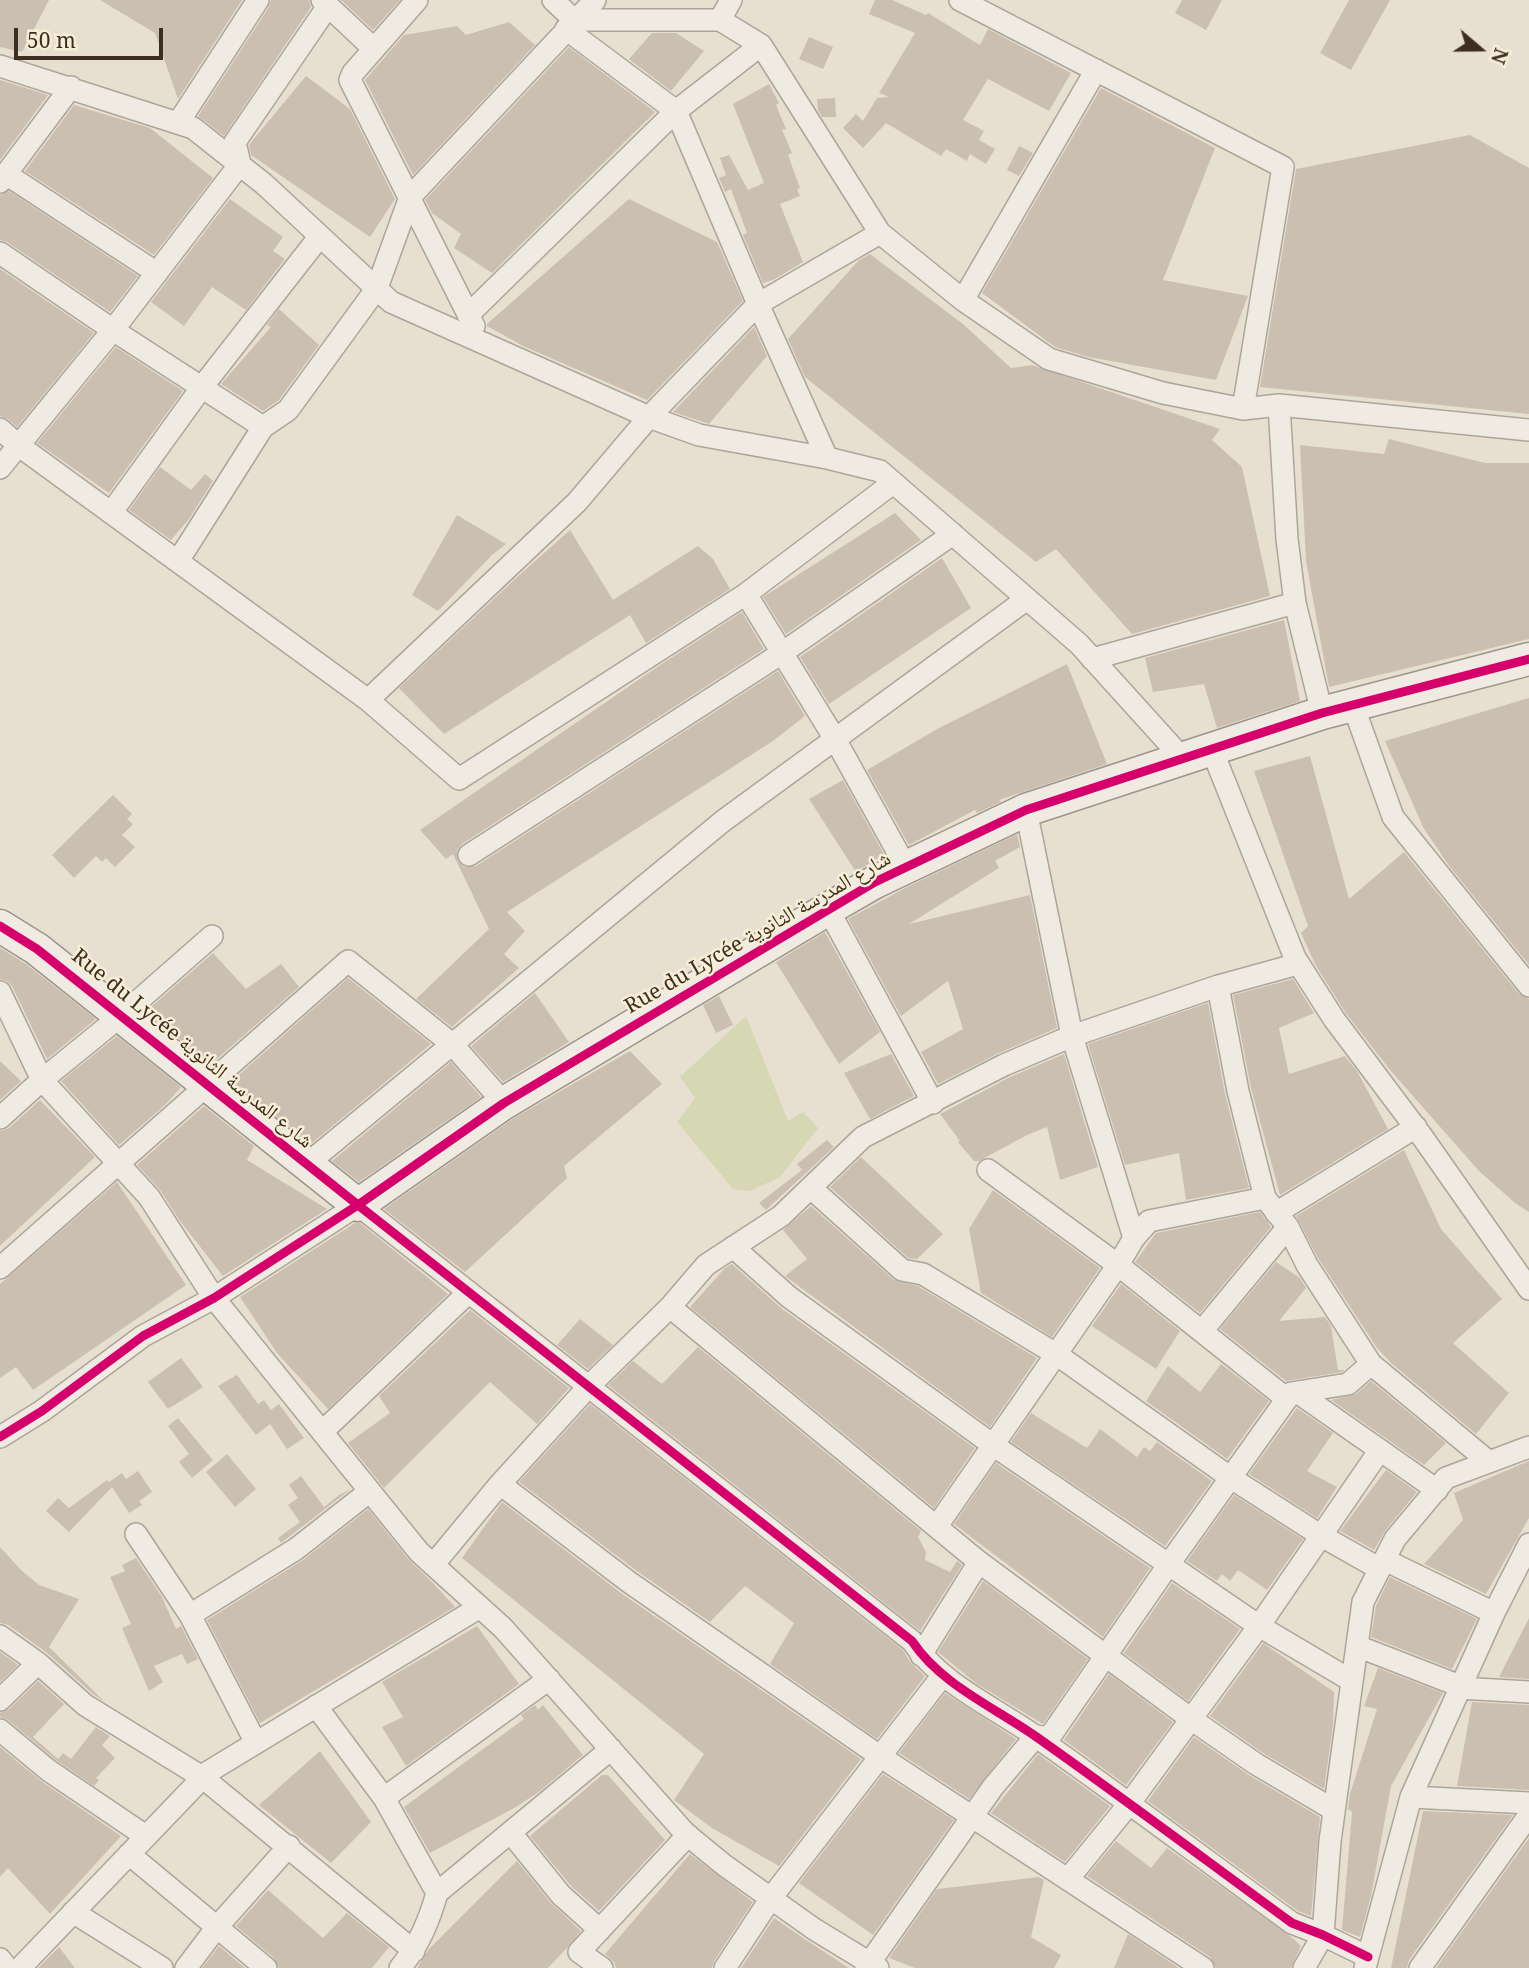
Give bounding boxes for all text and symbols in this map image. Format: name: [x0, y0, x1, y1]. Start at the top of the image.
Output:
scale bar: [18, 14, 166, 58]
north arrow: [1445, 14, 1515, 84]
text: 50 m: [27, 26, 76, 54]
text: N: [1485, 45, 1515, 68]
street label: Rue du Lycée شارع المدرسة الثانوية: [620, 846, 896, 1020]
street label: Rue du Lycée شارع المدرسة الثانوية: [66, 944, 318, 1154]

